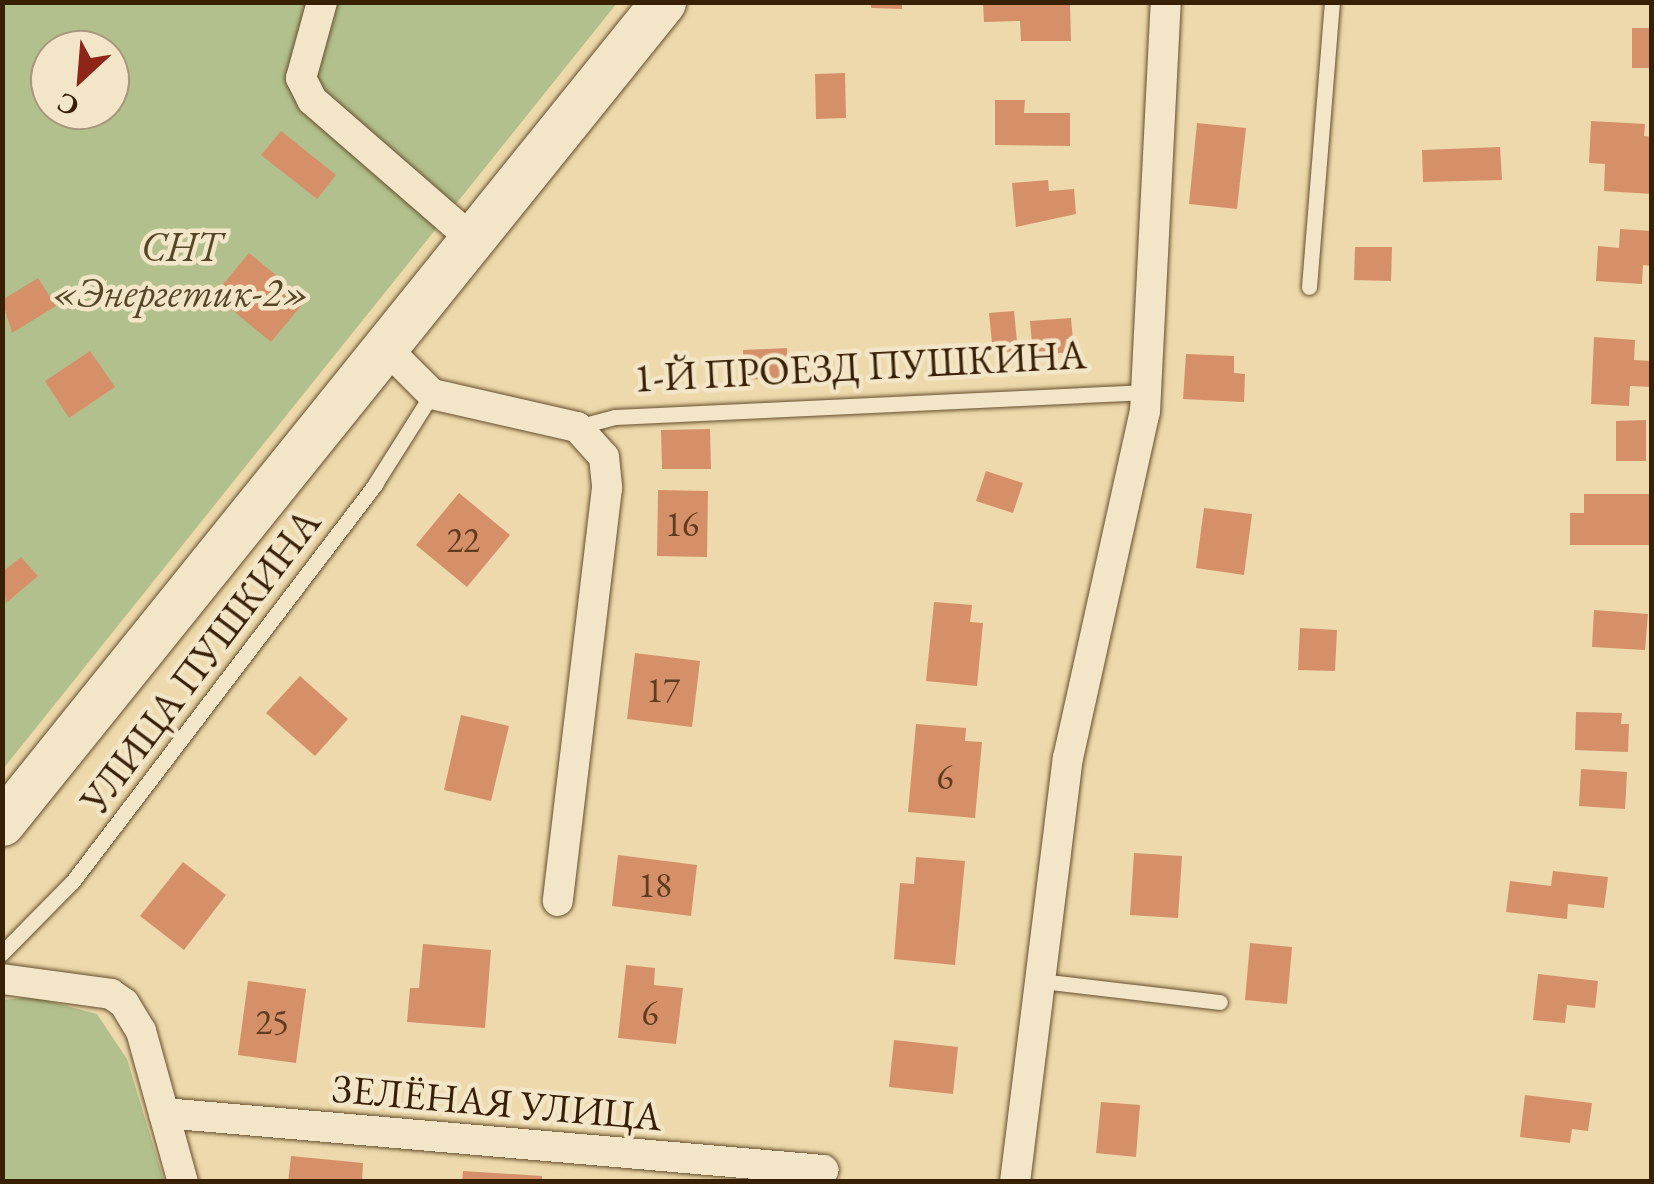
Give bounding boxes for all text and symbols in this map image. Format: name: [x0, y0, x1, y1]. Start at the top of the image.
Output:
north arrow: [30, 30, 130, 130]
text: С: [51, 85, 85, 126]
park label: СНТ «Энергетик-2»: [52, 222, 310, 316]
street label: 1-Й ПРОЕЗД ПУШКИНА: [632, 330, 1088, 402]
street label: УЛИЦА ПУШКИНА: [70, 499, 330, 823]
house number: 16: [665, 503, 699, 545]
house number: 22: [446, 519, 480, 561]
house number: 17: [646, 669, 680, 711]
house number: 6: [937, 756, 953, 798]
house number: 18: [638, 864, 672, 906]
house number: 6: [642, 992, 658, 1034]
house number: 25: [255, 1001, 289, 1043]
street label: ЗЕЛЁНАЯ УЛИЦА: [330, 1064, 664, 1140]

